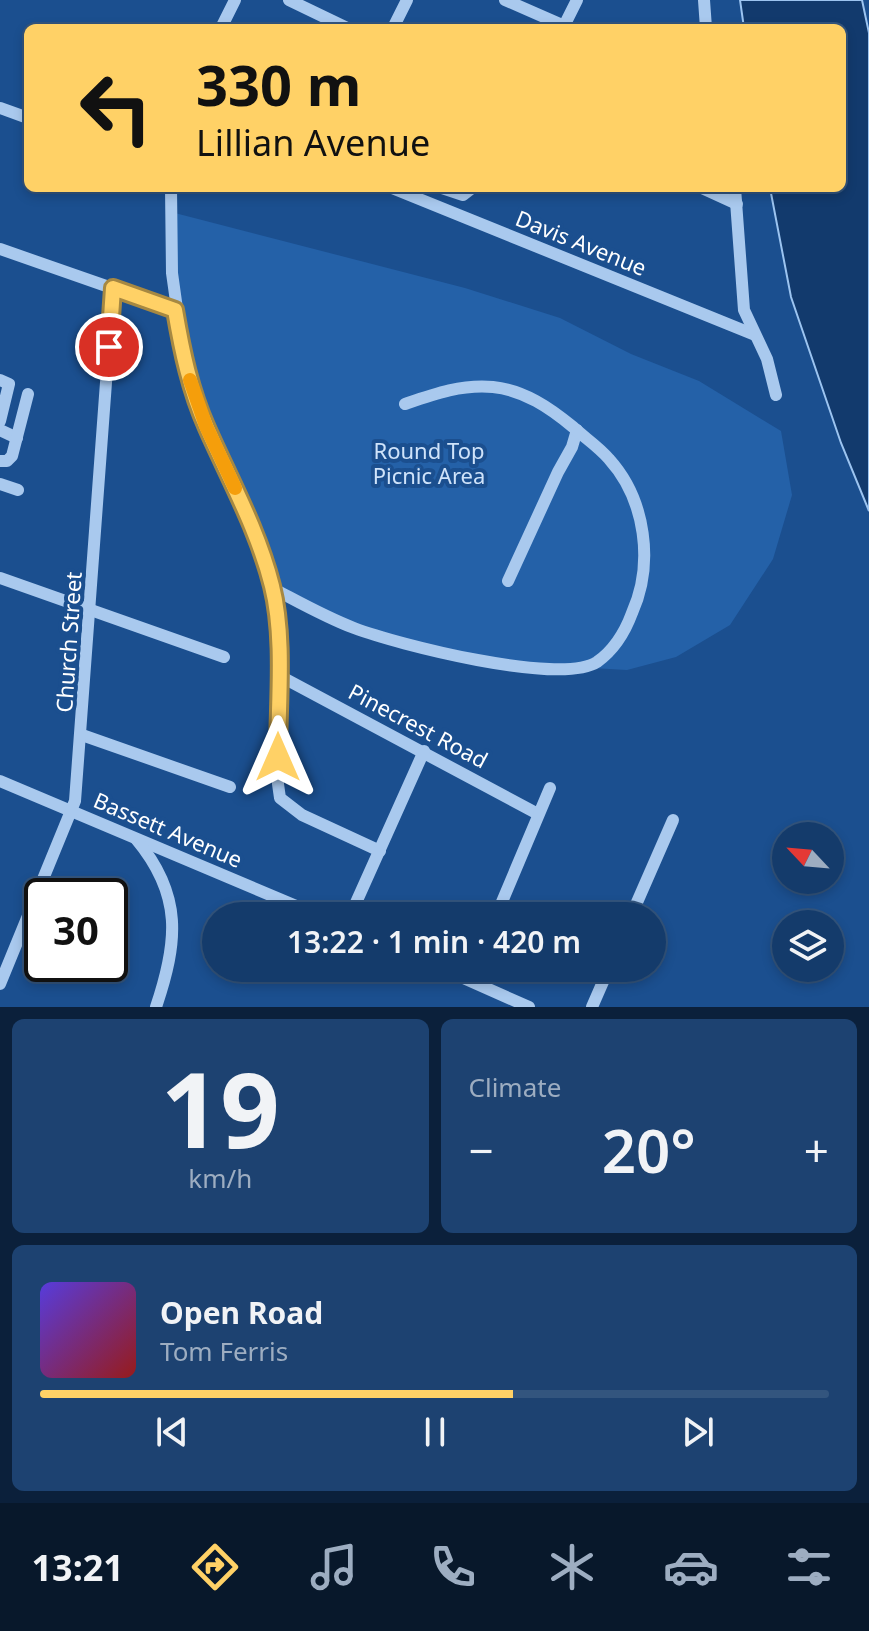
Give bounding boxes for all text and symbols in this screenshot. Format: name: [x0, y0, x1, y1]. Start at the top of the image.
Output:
text: 330 m: [196, 46, 361, 122]
icon: left: [64, 56, 168, 160]
text: Lillian Avenue: [196, 118, 430, 167]
street label: Davis Avenue: [511, 202, 651, 282]
pin: [75, 313, 143, 381]
icon: arrive: [87, 325, 131, 369]
park label: Round Top Picnic Area: [373, 435, 485, 490]
street label: Church Street: [48, 570, 88, 713]
street label: Pinecrest Road: [344, 676, 493, 774]
position arrow: [236, 715, 320, 799]
street label: Bassett Avenue: [89, 784, 247, 874]
north arrow: [772, 822, 844, 894]
map controls: [772, 822, 844, 982]
speed limit sign: 30: [24, 878, 128, 982]
button: layers: [772, 910, 844, 982]
text: 13:22 · 1 min · 420 m: [287, 921, 581, 962]
text: 19: [161, 1037, 280, 1178]
text: Climate: [469, 1069, 561, 1105]
text: 20°: [602, 1109, 696, 1191]
text: −: [469, 1120, 494, 1180]
text: +: [804, 1120, 829, 1180]
text: km/h: [188, 1160, 252, 1196]
text: Open Road: [160, 1292, 323, 1333]
text: Tom Ferris: [160, 1333, 288, 1369]
icon: previous: [150, 1410, 194, 1454]
icon: pause: [413, 1410, 457, 1454]
icon: next: [676, 1410, 720, 1454]
icon: directions: [187, 1539, 243, 1595]
icon: music: [306, 1539, 362, 1595]
icon: phone: [425, 1539, 481, 1595]
icon: climate: [544, 1539, 600, 1595]
icon: car: [663, 1539, 719, 1595]
icon: filters: [781, 1539, 837, 1595]
text: 13:21: [31, 1543, 124, 1592]

